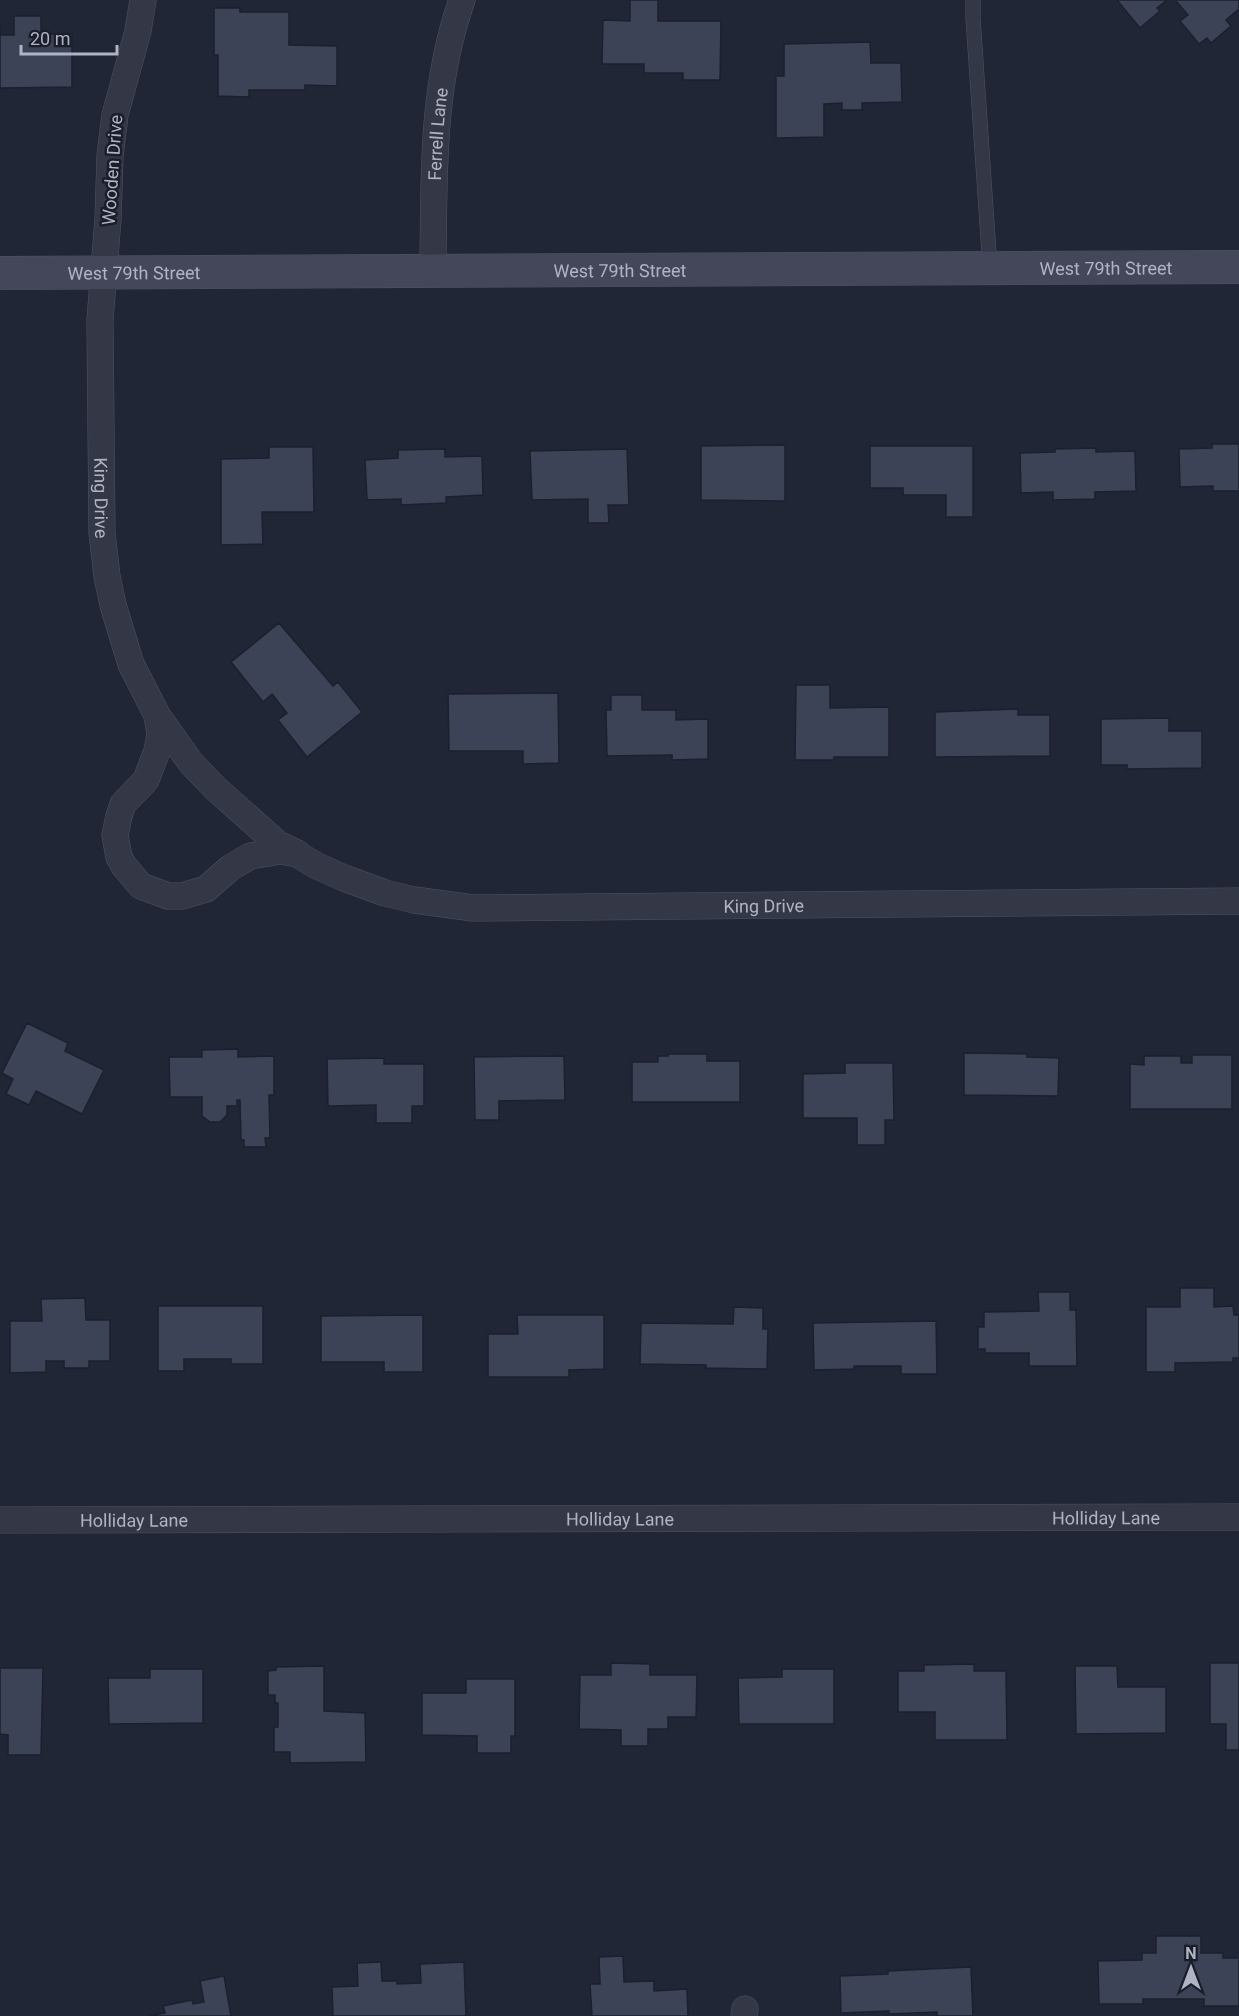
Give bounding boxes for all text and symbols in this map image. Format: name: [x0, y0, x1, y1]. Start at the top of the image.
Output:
scale bar: [21, 18, 117, 56]
text: 20 m: [30, 28, 70, 49]
street label: Ferrell Lane: [424, 86, 451, 181]
street label: Wooden Drive: [98, 114, 126, 226]
street label: West 79th Street: [1039, 257, 1173, 278]
street label: West 79th Street: [553, 259, 687, 281]
street label: West 79th Street: [67, 262, 201, 283]
street label: King Drive: [91, 457, 113, 539]
street label: King Drive: [723, 894, 804, 916]
street label: Holliday Lane: [1052, 1507, 1160, 1528]
street label: Holliday Lane: [566, 1508, 674, 1529]
street label: Holliday Lane: [80, 1509, 188, 1530]
north arrow: [1161, 1938, 1221, 1998]
text: N: [1185, 1944, 1197, 1963]

